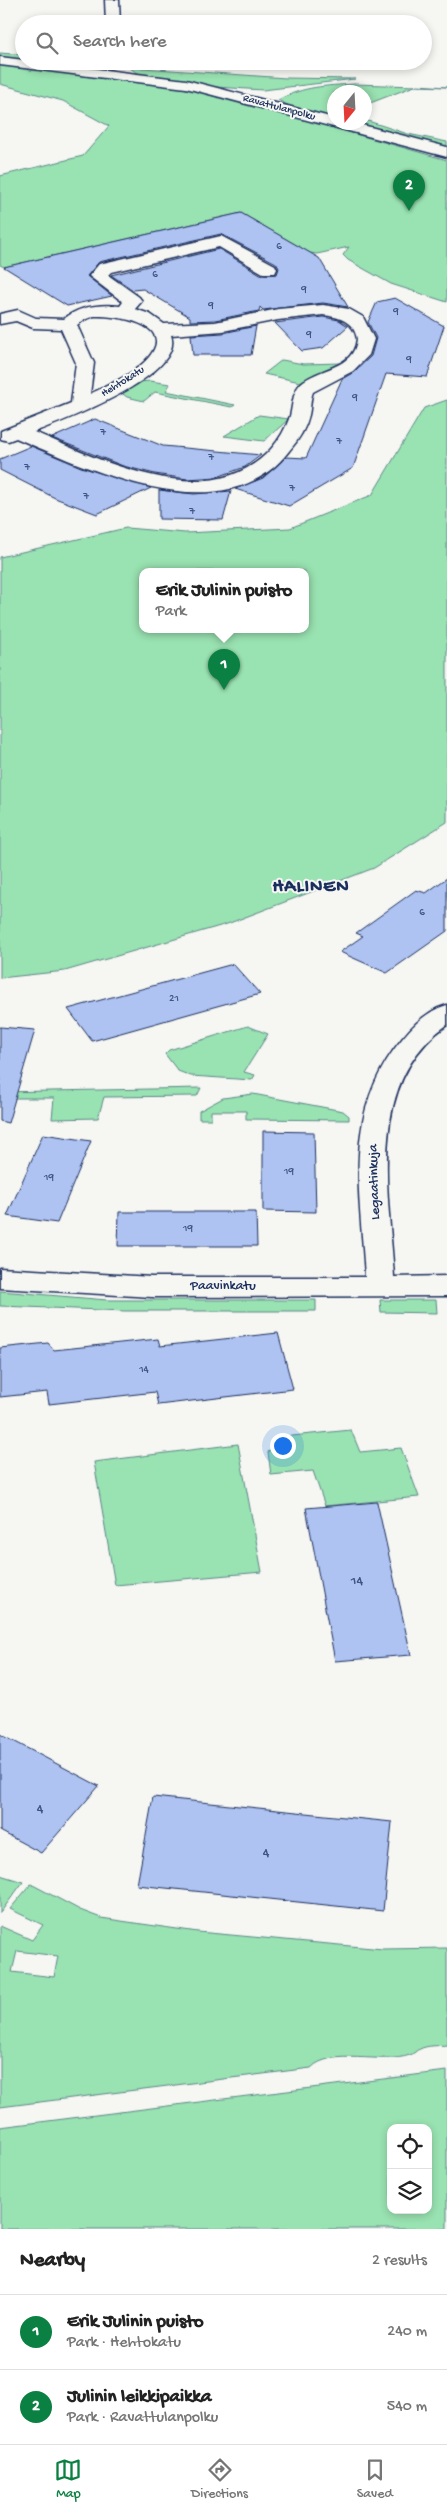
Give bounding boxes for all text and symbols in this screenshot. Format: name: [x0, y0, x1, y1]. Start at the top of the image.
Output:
search box: [15, 15, 432, 70]
icon: search: [33, 29, 61, 57]
text: Search here: [73, 31, 167, 54]
north arrow: [327, 85, 372, 130]
street label: Ravattulanpolku: [242, 93, 316, 123]
pin: 2: [393, 170, 425, 211]
house number: 6: [276, 241, 282, 253]
house number: 6: [152, 269, 158, 281]
house number: 9: [300, 284, 307, 296]
house number: 9: [207, 300, 214, 312]
house number: 9: [392, 306, 399, 318]
house number: 9: [305, 329, 312, 341]
house number: 9: [405, 354, 412, 366]
street label: Hehtokatu: [99, 364, 147, 400]
house number: 9: [351, 392, 358, 404]
house number: 7: [99, 427, 106, 439]
house number: 7: [335, 436, 342, 448]
house number: 7: [207, 452, 214, 464]
house number: 7: [23, 462, 30, 474]
house number: 7: [288, 483, 295, 495]
house number: 7: [82, 491, 89, 503]
house number: 7: [188, 506, 195, 518]
popup: [139, 568, 309, 633]
text: Erik Julinin puisto: [156, 580, 292, 603]
text: Park: [156, 603, 186, 622]
pin: 1: [208, 649, 240, 690]
district label: HALINEN: [272, 876, 350, 899]
house number: 6: [419, 907, 425, 919]
house number: 21: [169, 993, 179, 1005]
street label: Legaatinkuja: [365, 1143, 385, 1220]
house number: 19: [283, 1166, 294, 1178]
house number: 19: [43, 1172, 54, 1184]
house number: 19: [182, 1223, 193, 1235]
street label: Paavinkatu: [189, 1278, 256, 1295]
house number: 14: [138, 1364, 150, 1376]
your location: [270, 1433, 296, 1459]
house number: 14: [350, 1573, 364, 1590]
house number: 4: [37, 1801, 44, 1818]
house number: 4: [263, 1845, 270, 1862]
map controls: [387, 2124, 432, 2214]
button: locate: [387, 2124, 432, 2169]
button: layers: [387, 2169, 432, 2214]
text: Nearby: [20, 2249, 85, 2274]
text: 2 results: [372, 2252, 427, 2271]
text: Erik Julinin puisto: [67, 2311, 204, 2334]
text: 1: [33, 2323, 39, 2342]
text: 240 m: [387, 2323, 427, 2342]
text: Park · Hehtokatu: [67, 2334, 181, 2353]
text: Julinin leikkipaikka: [67, 2386, 212, 2409]
text: 2: [32, 2398, 40, 2417]
text: 540 m: [387, 2398, 427, 2417]
text: Park · Ravattulanpolku: [67, 2409, 218, 2428]
tab: Map: [54, 2456, 82, 2503]
tab: Directions: [191, 2456, 248, 2503]
tab: Saved: [357, 2456, 393, 2503]

